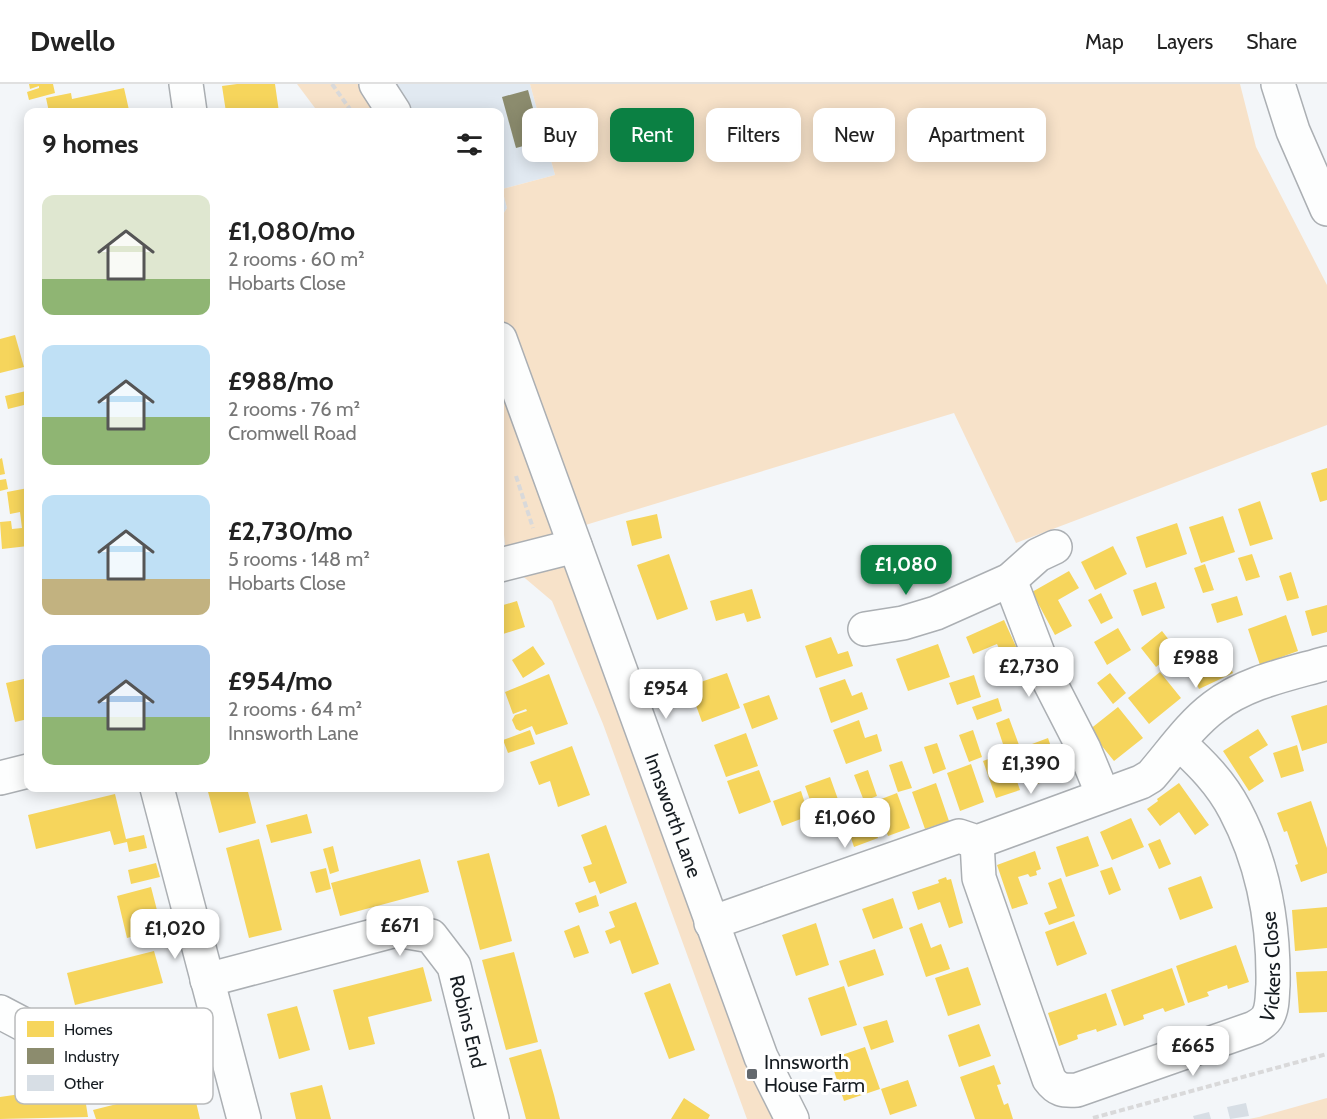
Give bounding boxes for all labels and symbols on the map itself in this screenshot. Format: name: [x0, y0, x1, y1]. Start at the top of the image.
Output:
pin: £1,080: [857, 545, 955, 596]
pin: £988: [1160, 638, 1232, 689]
pin: £2,730: [980, 647, 1078, 698]
pin: £954: [630, 669, 702, 720]
pin: £1,390: [982, 744, 1080, 795]
street label: Innsworth Lane: [640, 750, 707, 881]
pin: £1,060: [796, 798, 894, 849]
pin: £671: [364, 906, 436, 957]
pin: £1,020: [126, 909, 224, 960]
street label: Vickers Close: [1255, 910, 1285, 1026]
street label: Robins End: [445, 972, 491, 1071]
legend: [15, 1008, 213, 1104]
text: Homes: [64, 1020, 113, 1039]
pin: £665: [1157, 1026, 1229, 1077]
text: Industry: [64, 1047, 119, 1066]
place label: Innsworth House Farm: [764, 1050, 865, 1097]
marker: Innsworth House Farm: [745, 1067, 759, 1081]
text: Other: [64, 1074, 105, 1093]

